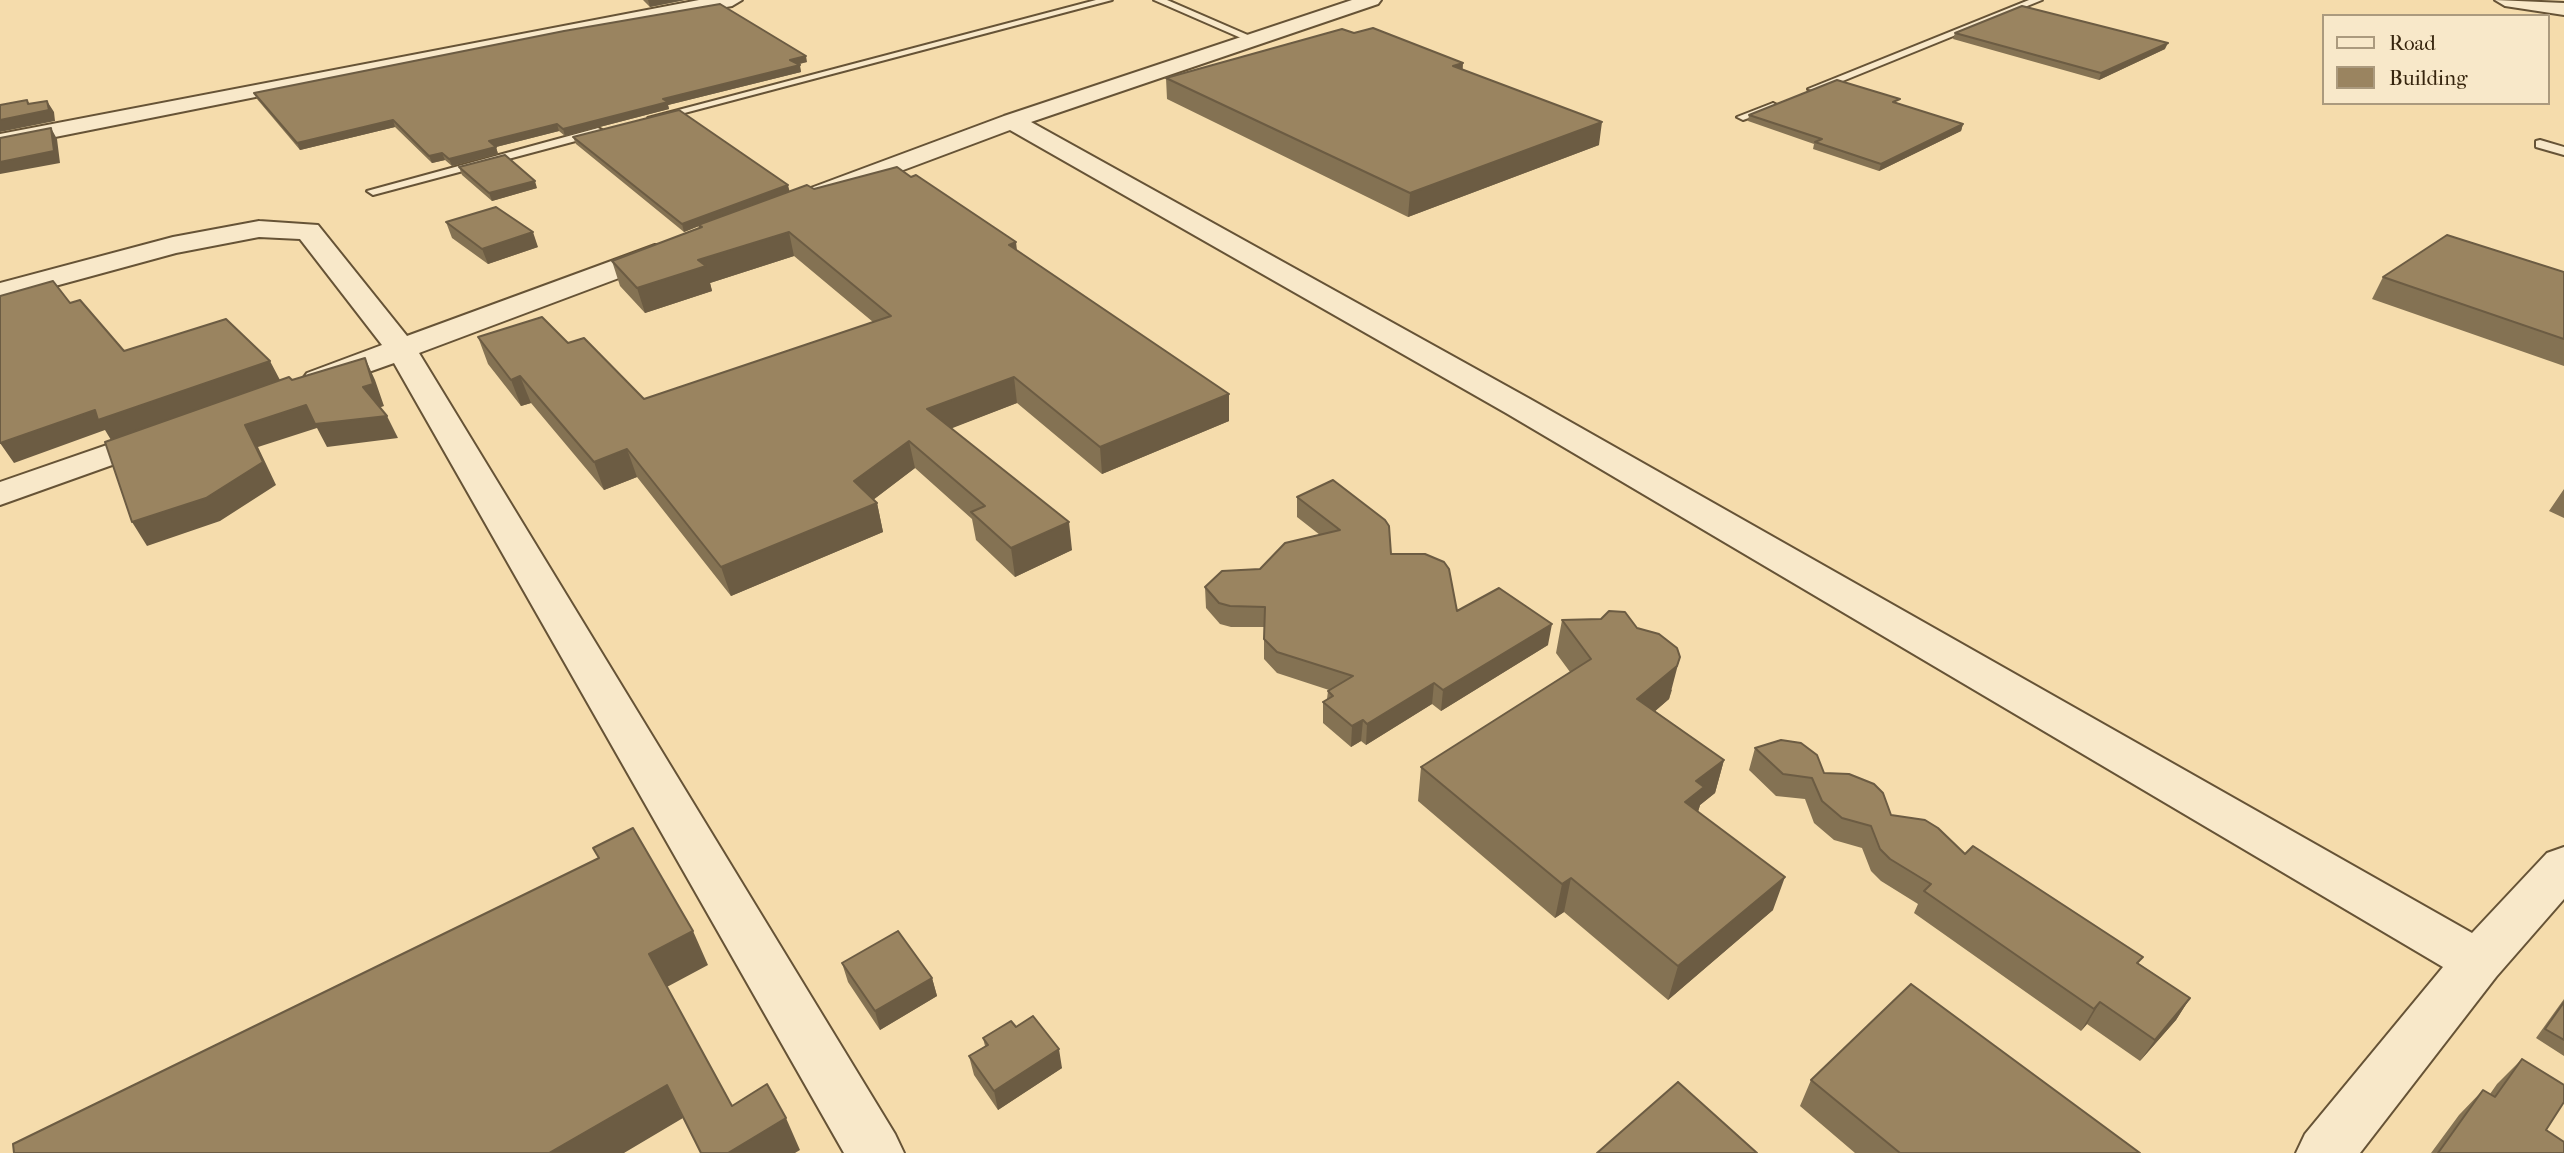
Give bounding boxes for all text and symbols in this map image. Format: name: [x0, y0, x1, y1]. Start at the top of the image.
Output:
legend: [2322, 14, 2550, 105]
text: Road: [2389, 31, 2436, 55]
text: Building: [2389, 66, 2467, 90]

